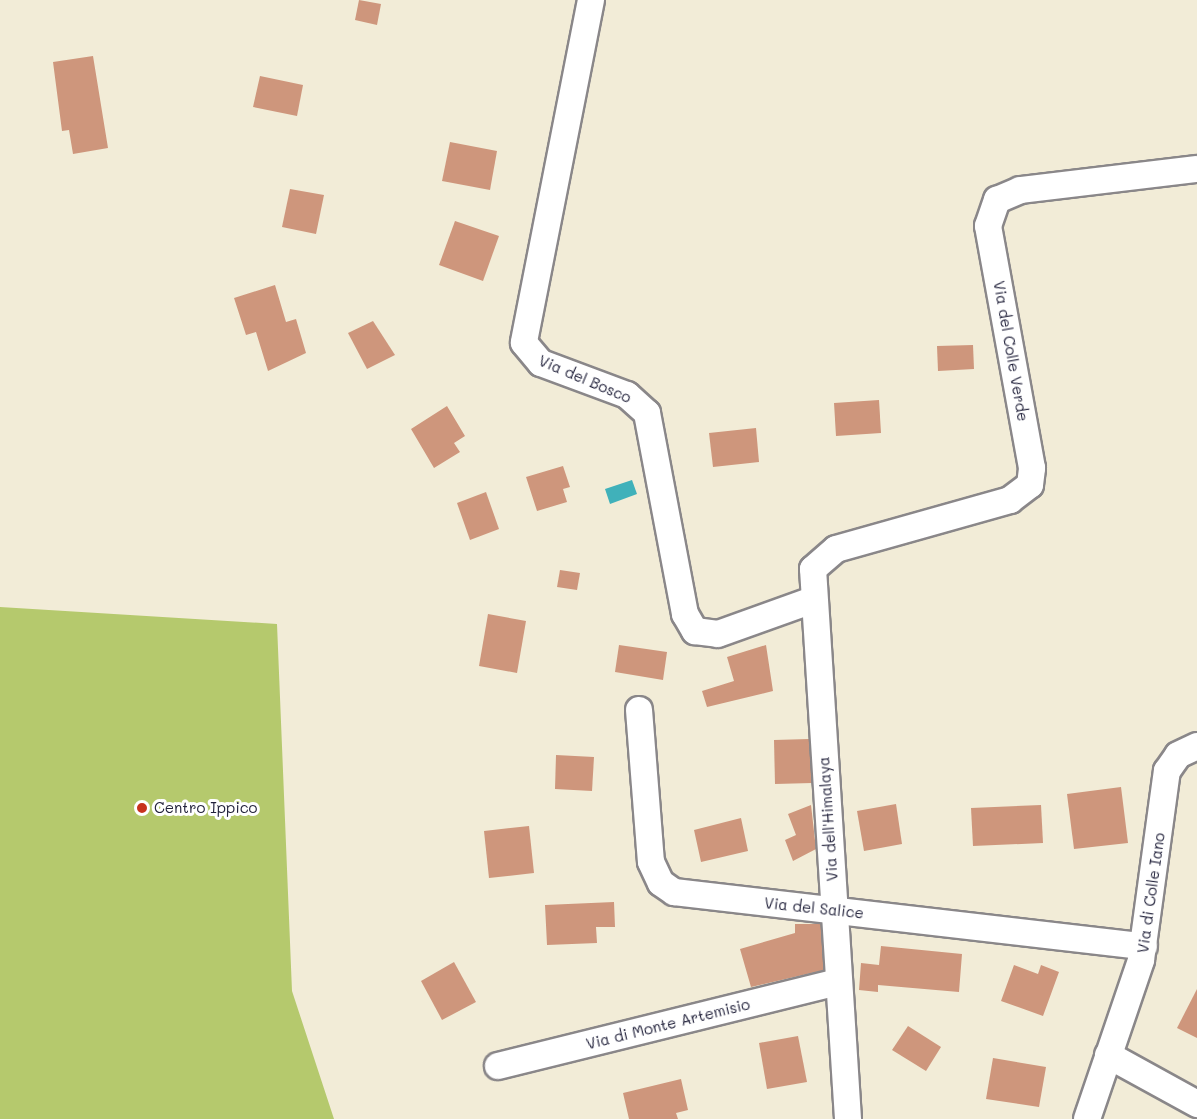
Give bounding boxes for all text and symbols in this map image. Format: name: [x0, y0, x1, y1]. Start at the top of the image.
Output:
street label: Via del Colle Verde: [990, 279, 1032, 423]
street label: Via del Bosco: [536, 351, 634, 407]
street label: Via dell'Himalaya: [815, 756, 841, 882]
place label: Centro Ippico: [154, 799, 258, 817]
marker: Centro Ippico: [135, 801, 149, 815]
street label: Via di Colle Iano: [1134, 832, 1168, 954]
street label: Via del Salice: [763, 894, 865, 922]
street label: Via di Monte Artemisio: [584, 995, 752, 1053]

